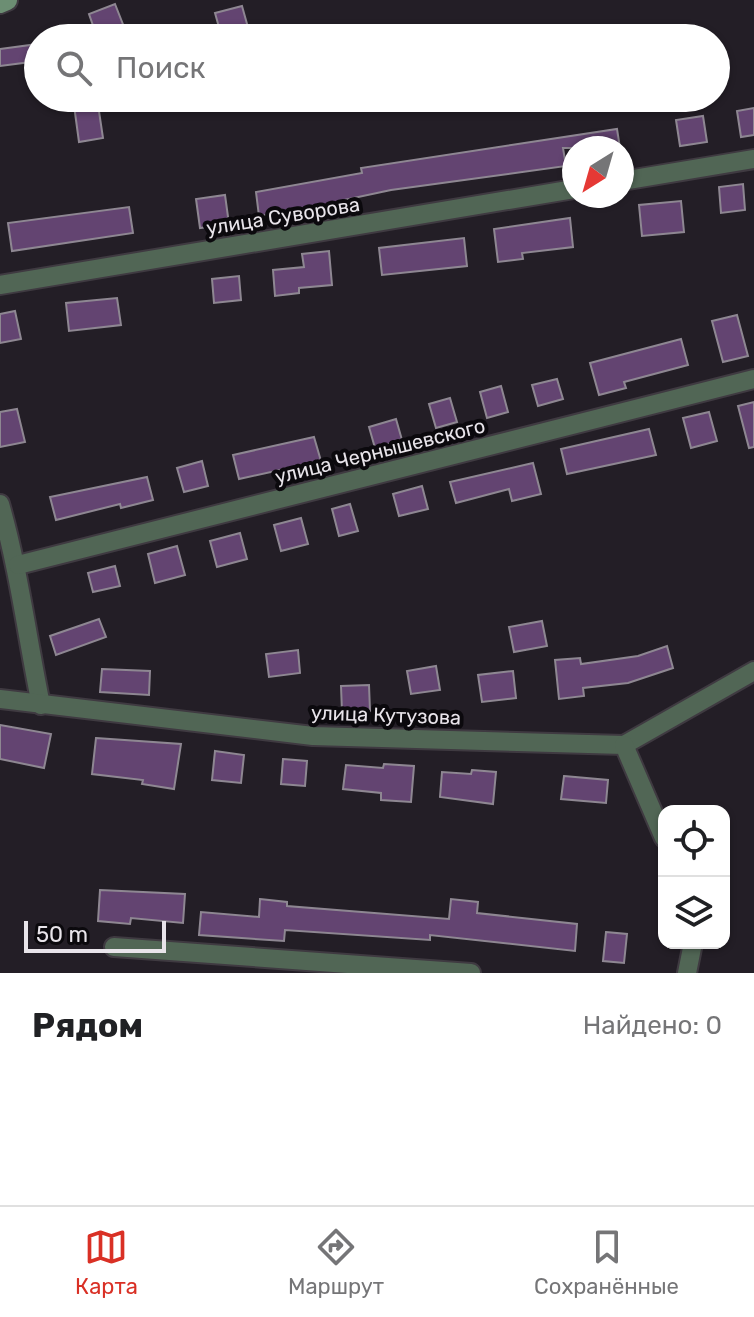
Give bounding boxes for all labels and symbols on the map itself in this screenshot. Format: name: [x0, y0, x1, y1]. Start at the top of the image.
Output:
north arrow: [562, 136, 634, 208]
street label: улица Суворова: [205, 192, 361, 240]
street label: улица Чернышевского: [272, 413, 488, 489]
street label: улица Кутузова: [310, 700, 462, 730]
scale bar: [24, 917, 166, 953]

